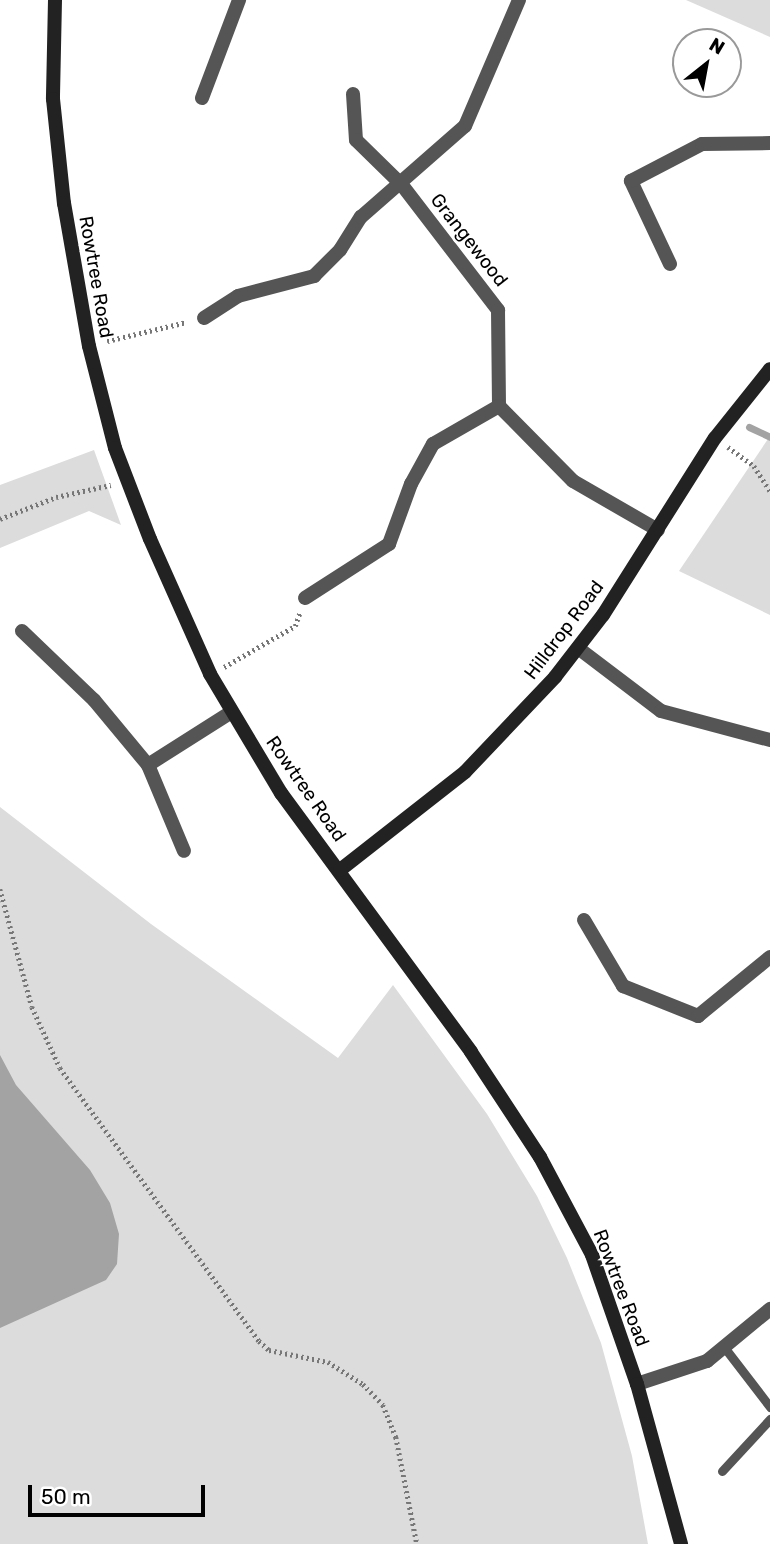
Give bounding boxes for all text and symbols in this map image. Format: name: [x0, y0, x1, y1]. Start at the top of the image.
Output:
north arrow: [672, 28, 742, 98]
text: N: [705, 33, 729, 60]
street label: Grangewood: [426, 189, 512, 291]
street label: Rowtree Road: [74, 214, 118, 340]
street label: Hilldrop Road: [519, 576, 609, 684]
street label: Rowtree Road: [261, 732, 351, 846]
street label: Rowtree Road: [588, 1226, 654, 1350]
scale bar: [32, 1470, 208, 1514]
text: 50 m: [41, 1484, 91, 1509]

